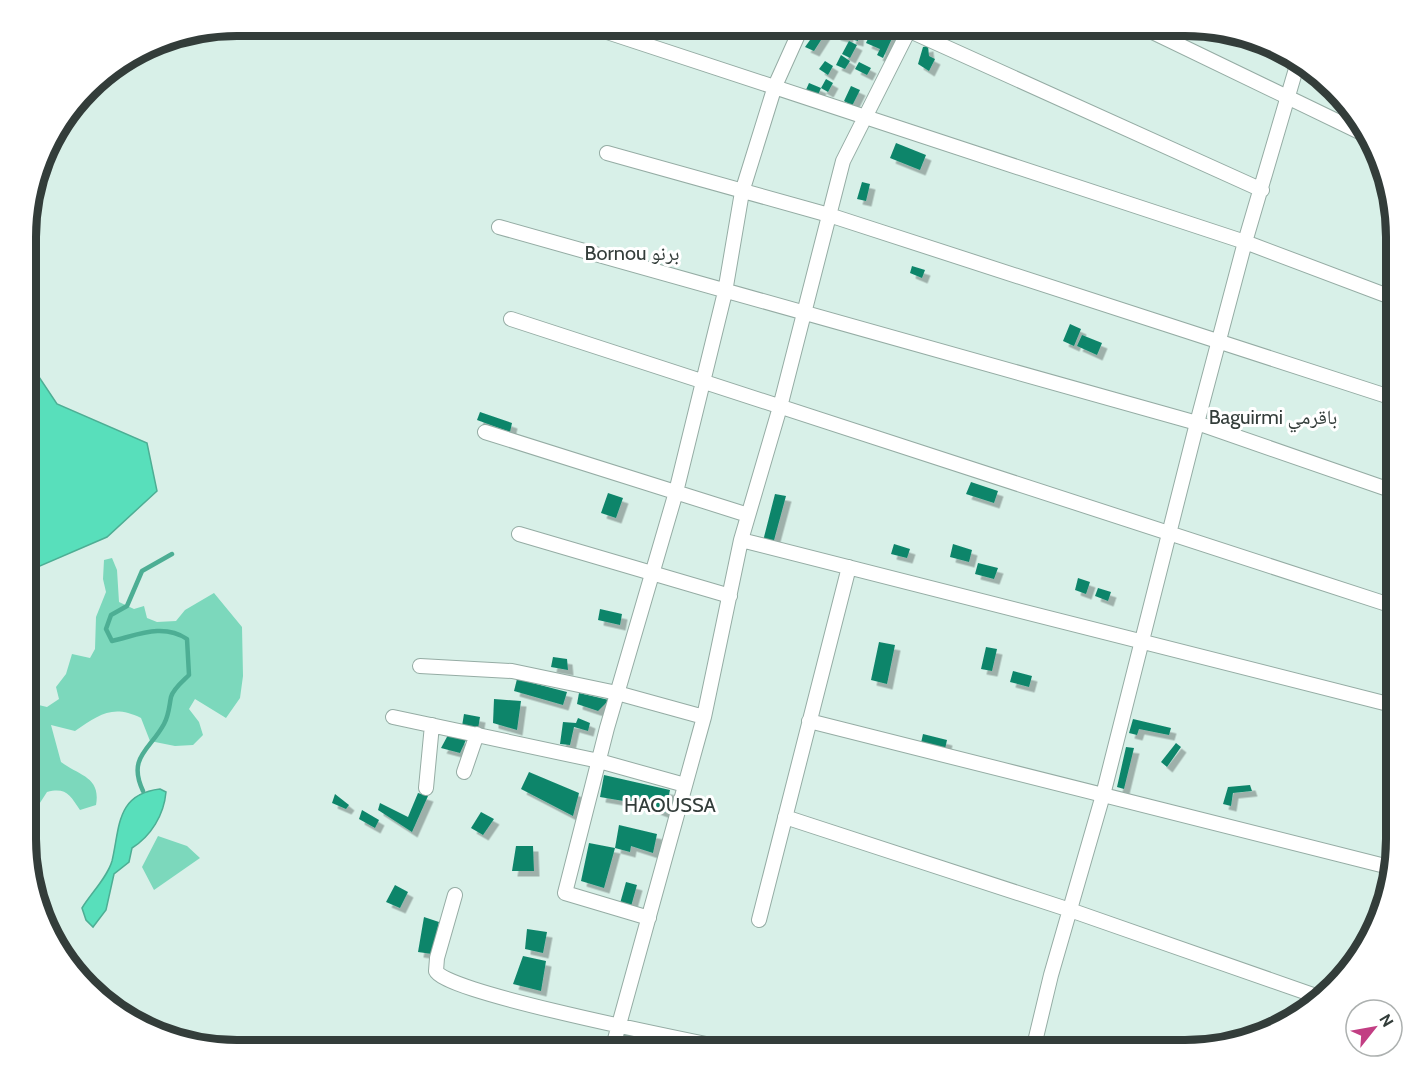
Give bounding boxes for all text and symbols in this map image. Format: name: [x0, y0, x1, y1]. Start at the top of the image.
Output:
district label: Bornou برنو: [585, 241, 679, 265]
district label: Baguirmi باقرمي: [1209, 405, 1337, 433]
district label: HAOUSSA: [624, 793, 717, 817]
north arrow: [1344, 998, 1404, 1058]
text: N: [1375, 1011, 1397, 1030]

